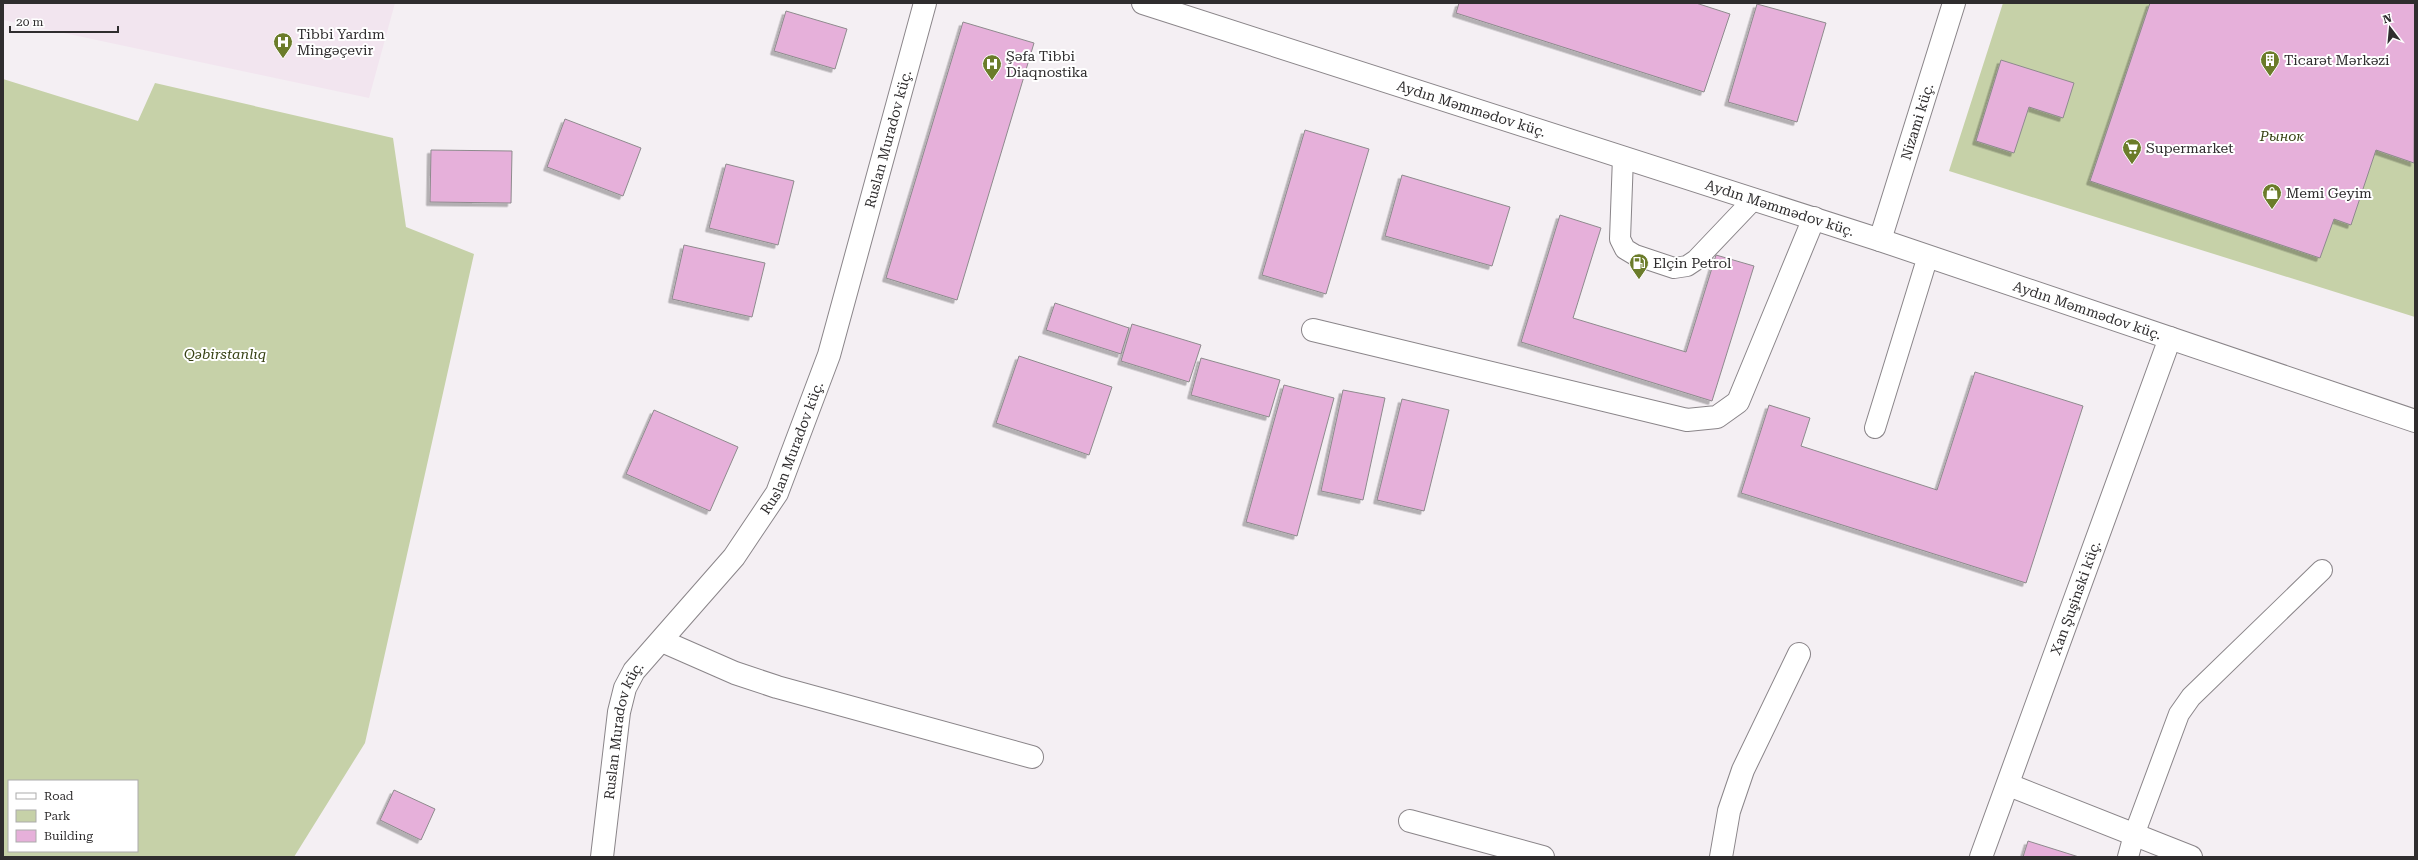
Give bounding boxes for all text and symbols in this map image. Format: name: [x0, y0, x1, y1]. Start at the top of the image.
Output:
scale bar: [10, 8, 118, 34]
north arrow: [2370, 8, 2410, 48]
text: N: [2382, 11, 2394, 26]
text: 20 m: [16, 15, 43, 29]
place label: Tibbi Yardım Mingəçevir: [297, 26, 385, 58]
hospital icon: Tibbi Yardım Mingəçevir: [272, 31, 294, 59]
place label: Şəfa Tibbi Diaqnostika: [1006, 48, 1088, 80]
building icon: Ticarət Mərkəzi: [2259, 49, 2281, 77]
place label: Ticarət Mərkəzi: [2284, 52, 2390, 68]
hospital icon: Şəfa Tibbi Diaqnostika: [981, 53, 1003, 81]
street label: Ruslan Muradov küç.: [861, 68, 914, 210]
street label: Aydın Məmmədov küç.: [1395, 77, 1548, 140]
street label: Nizami küç.: [1897, 81, 1936, 162]
park label: Рынок: [2259, 128, 2304, 144]
supermarket icon: Supermarket: [2121, 137, 2143, 165]
place label: Supermarket: [2146, 140, 2234, 156]
street label: Aydın Məmmədov küç.: [1703, 176, 1856, 239]
shop icon: Memi Geyim: [2261, 182, 2283, 210]
place label: Memi Geyim: [2286, 185, 2372, 201]
fuel station icon: Elçin Petrol: [1628, 252, 1650, 280]
place label: Elçin Petrol: [1653, 255, 1732, 271]
street label: Aydın Məmmədov küç.: [2011, 278, 2163, 343]
park label: Qəbirstanlıq: [184, 346, 266, 362]
street label: Ruslan Muradov küç.: [757, 379, 826, 517]
street label: Xan Şuşinski küç.: [2047, 538, 2104, 657]
street label: Ruslan Muradov küç.: [601, 658, 647, 800]
legend: [8, 780, 138, 852]
text: Road: [44, 789, 74, 803]
text: Park: [44, 809, 71, 823]
text: Building: [44, 829, 93, 843]

